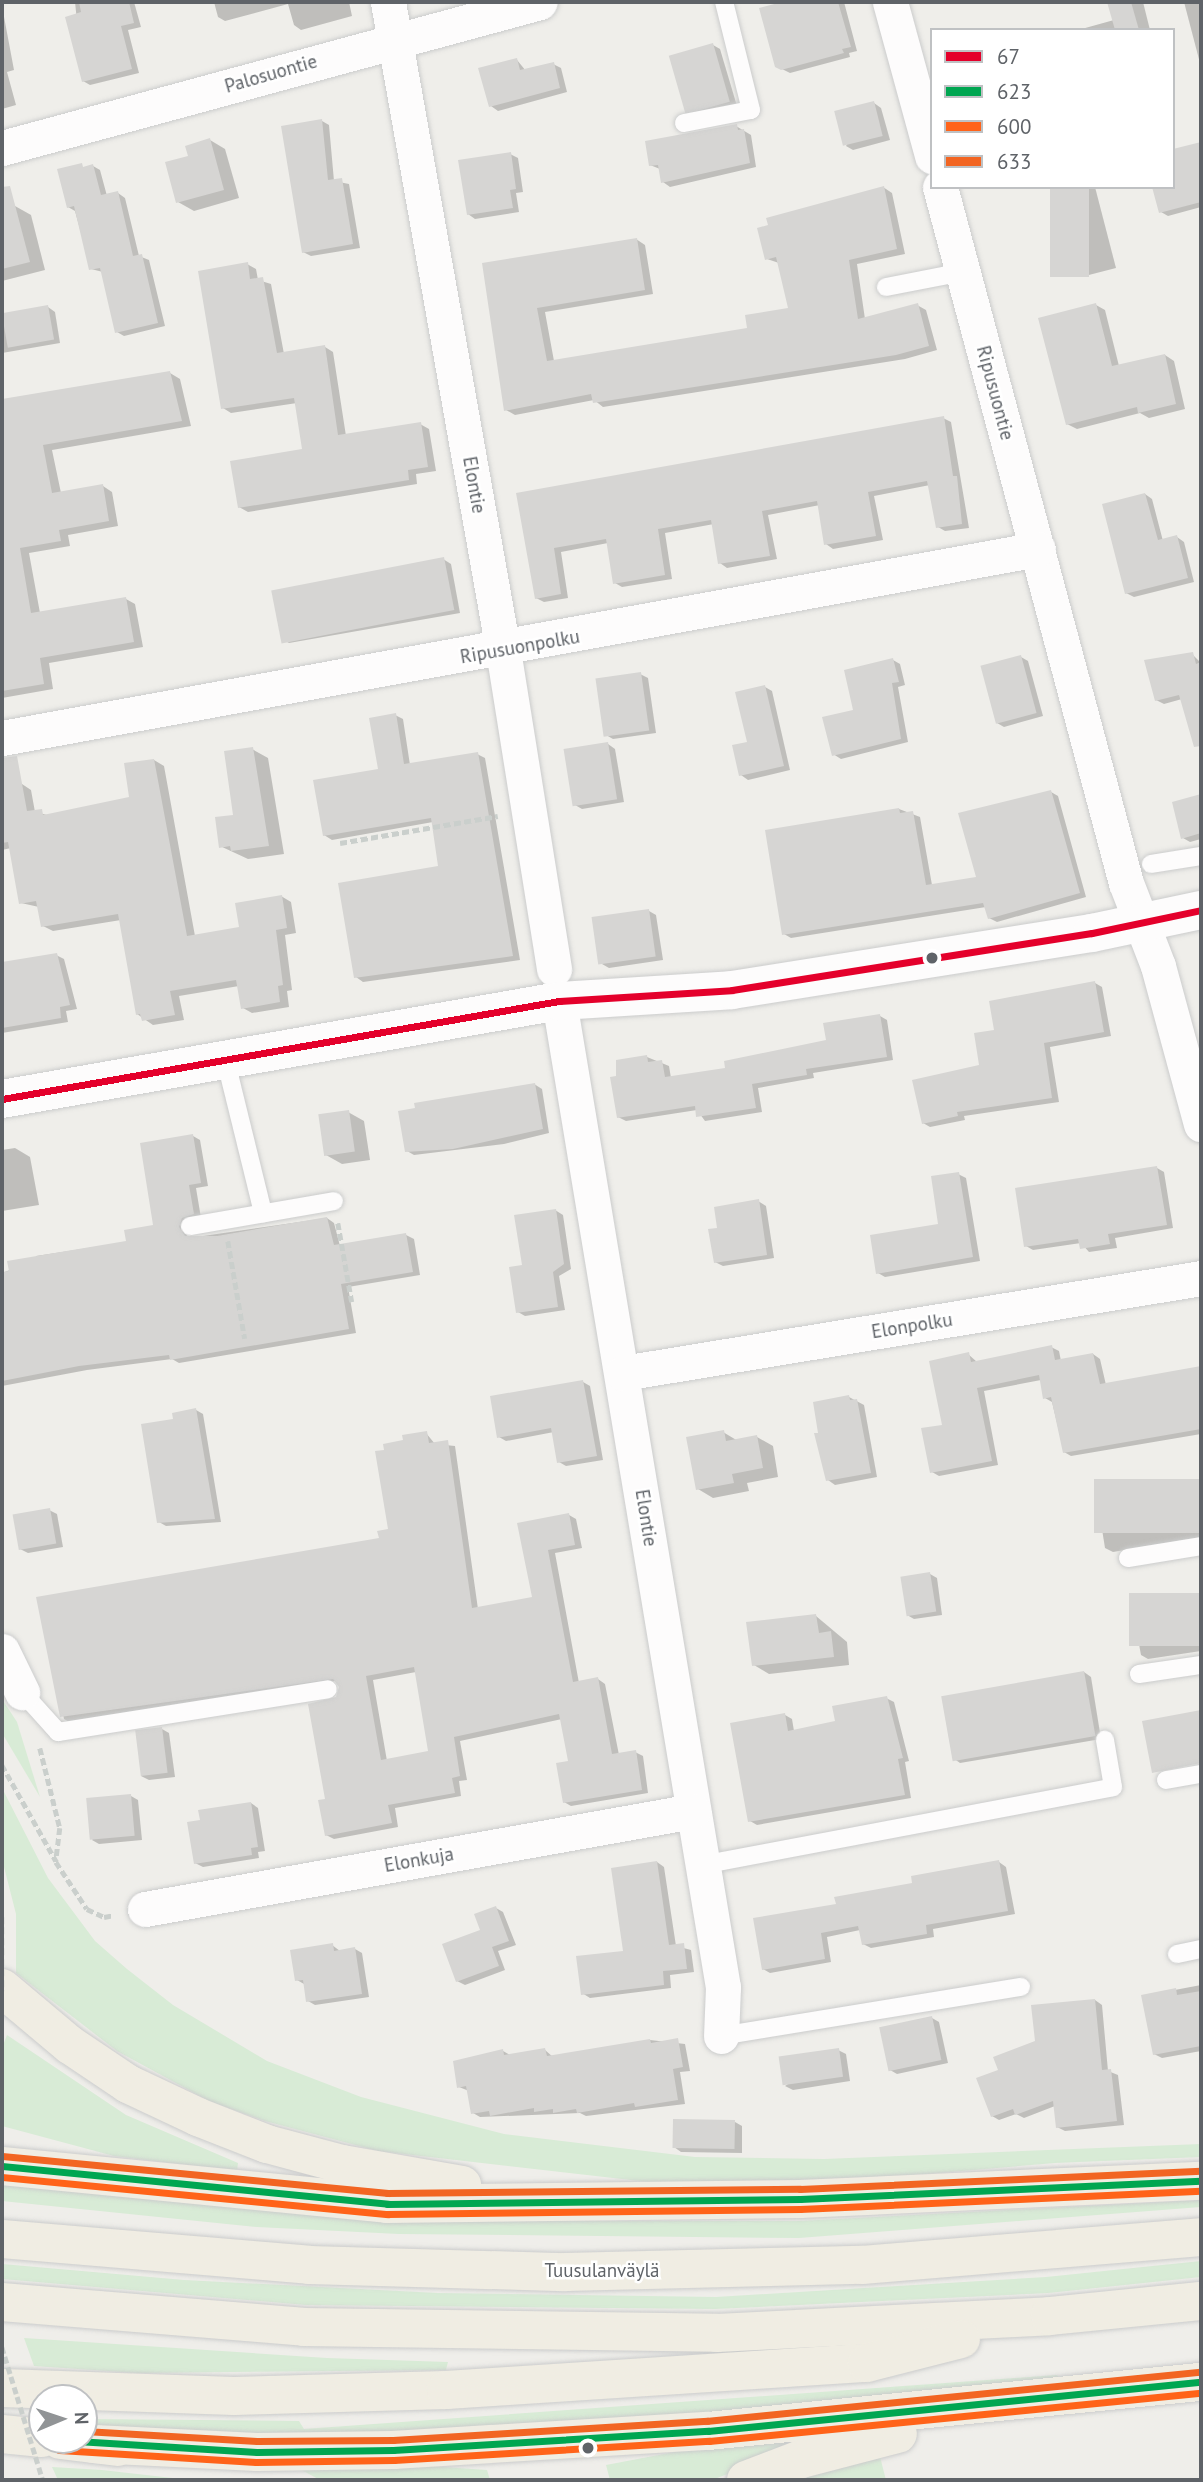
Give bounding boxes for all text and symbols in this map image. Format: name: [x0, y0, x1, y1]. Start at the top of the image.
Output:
legend: [930, 28, 1175, 189]
text: 67: [997, 43, 1020, 70]
street label: Palosuontie: [222, 50, 320, 98]
text: 623: [997, 78, 1031, 105]
text: 600: [997, 113, 1031, 140]
text: 633: [997, 148, 1031, 175]
street label: Ripusuontie: [971, 343, 1019, 443]
street label: Elontie: [458, 455, 490, 515]
street label: Ripusuonpolku: [458, 625, 582, 669]
unlabelled marker: [925, 951, 939, 965]
street label: Elonpolku: [870, 1308, 954, 1344]
street label: Elontie: [630, 1488, 662, 1548]
street label: Elonkuja: [382, 1843, 456, 1877]
street label: Tuusulanväylä: [544, 2260, 660, 2282]
north arrow: [28, 2384, 98, 2454]
text: N: [70, 2412, 94, 2425]
unlabelled marker: [581, 2441, 595, 2455]

